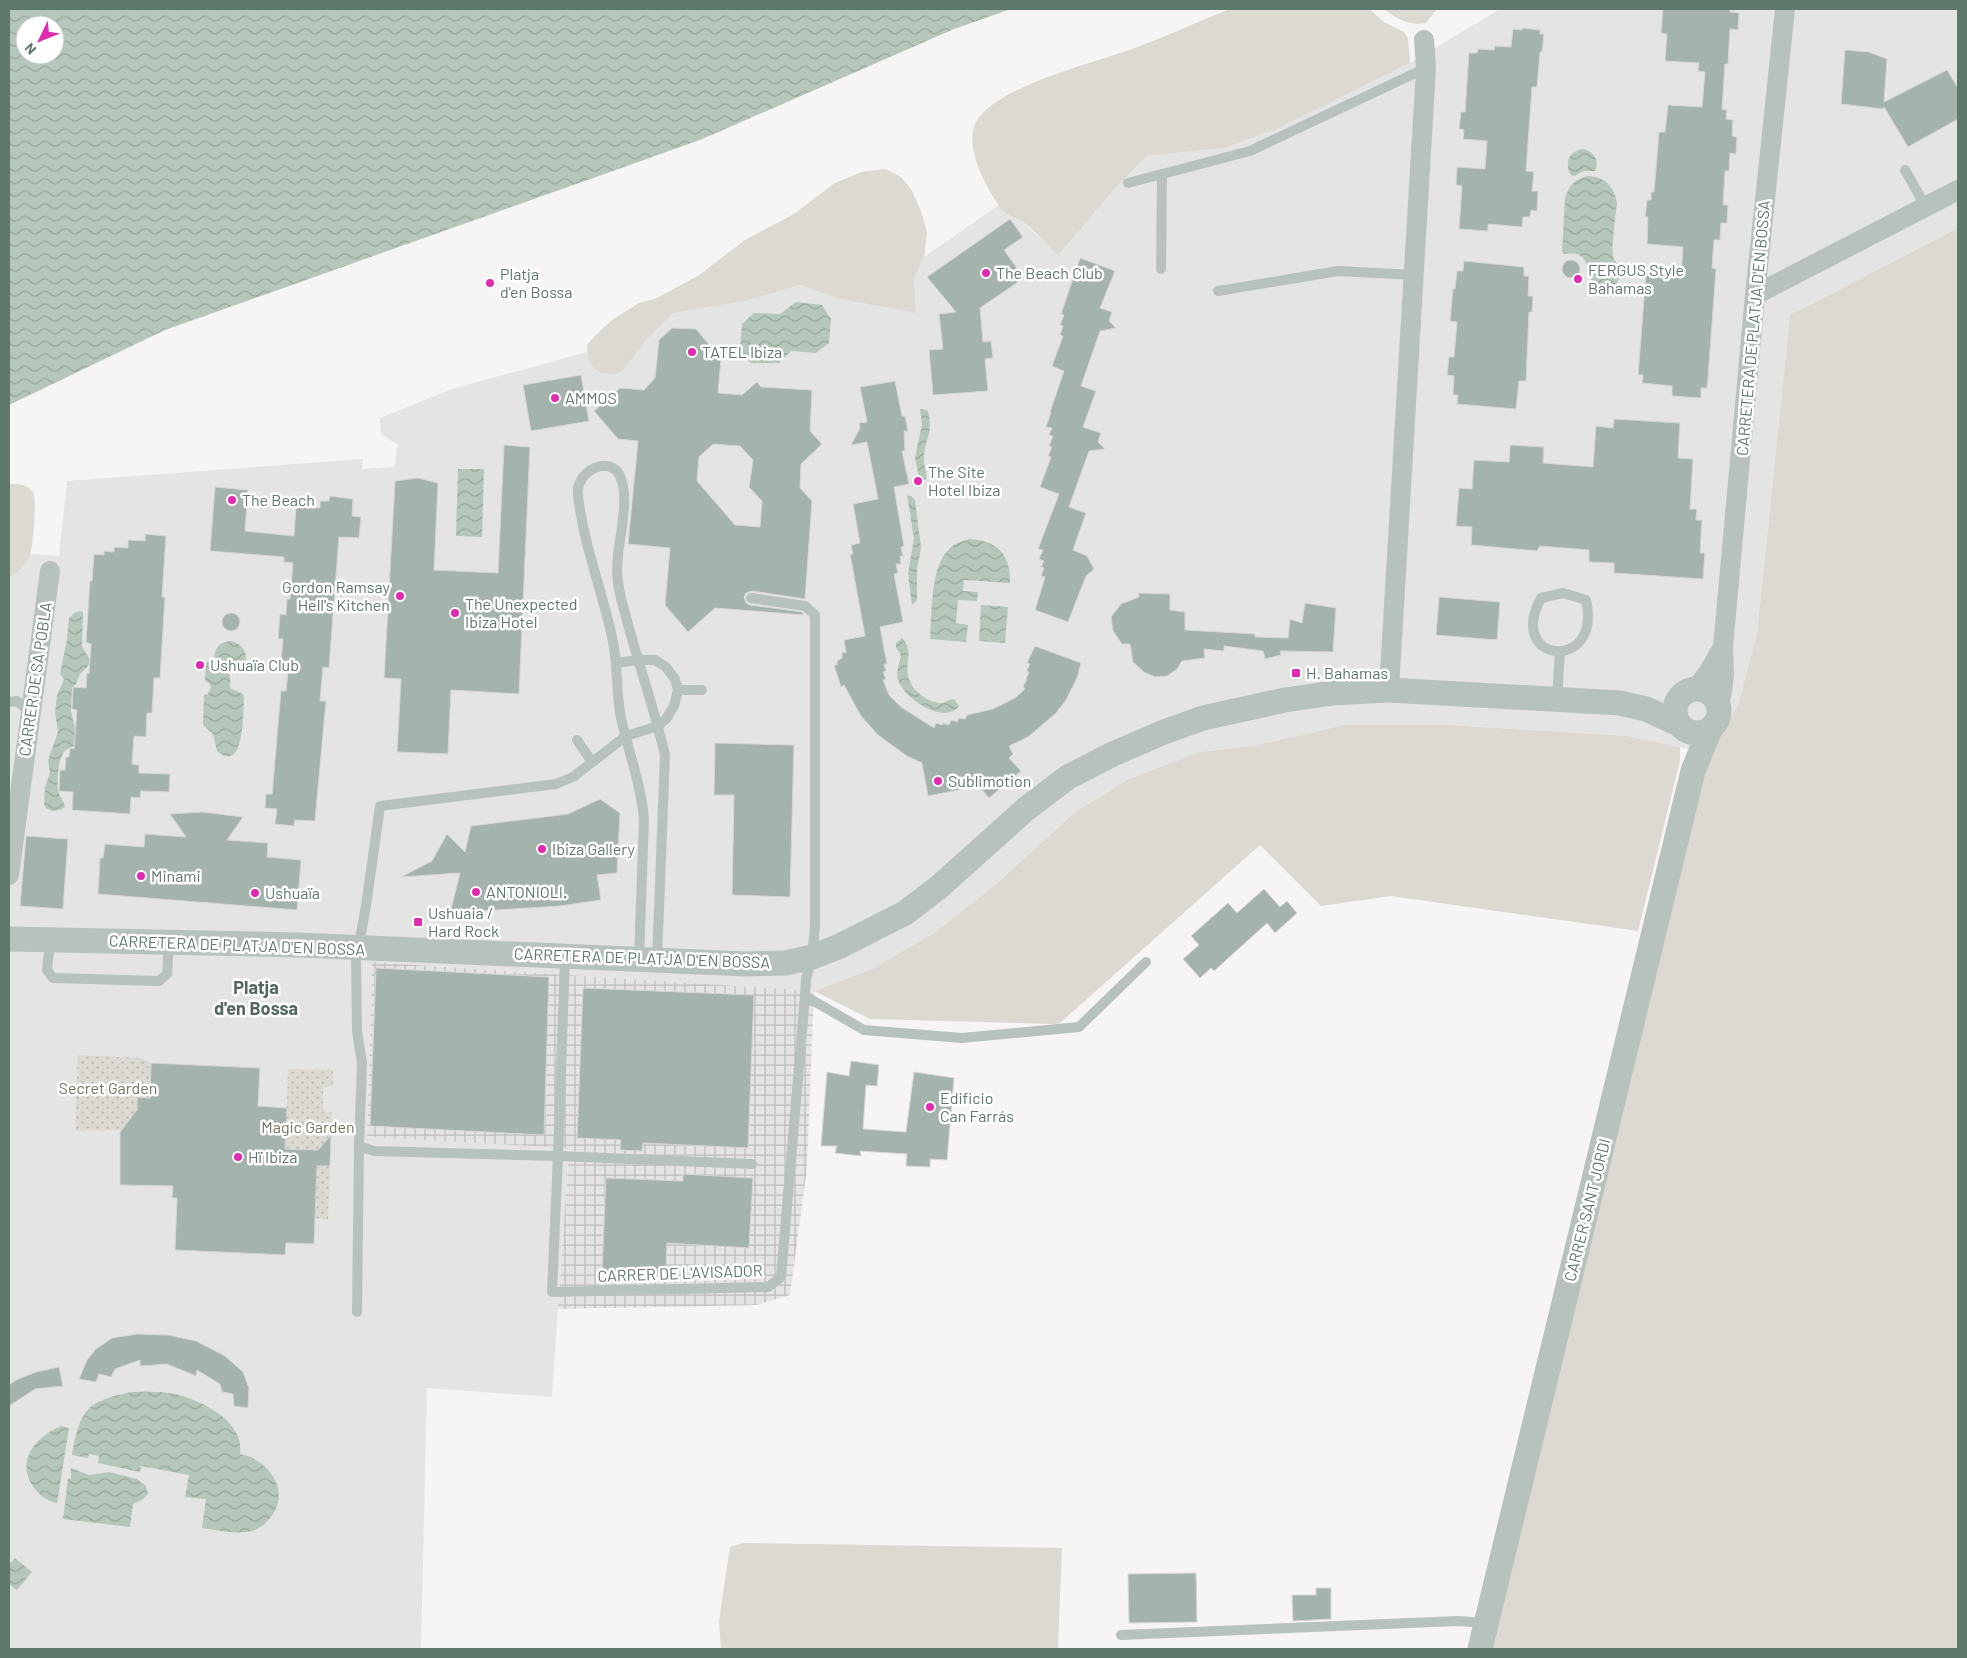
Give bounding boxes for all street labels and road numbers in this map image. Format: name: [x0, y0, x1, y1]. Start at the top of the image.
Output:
street label: CARRETERA DE PLATJA D'EN BOSSA: [1732, 199, 1773, 456]
street label: CARRER DE SA POBLA: [14, 600, 55, 757]
street label: CARRETERA DE PLATJA D'EN BOSSA: [109, 931, 366, 958]
street label: CARRETERA DE PLATJA D'EN BOSSA: [514, 944, 771, 971]
street label: CARRER SANT JORDI: [1560, 1136, 1613, 1283]
street label: CARRER DE L'AVISADOR: [597, 1260, 763, 1285]

